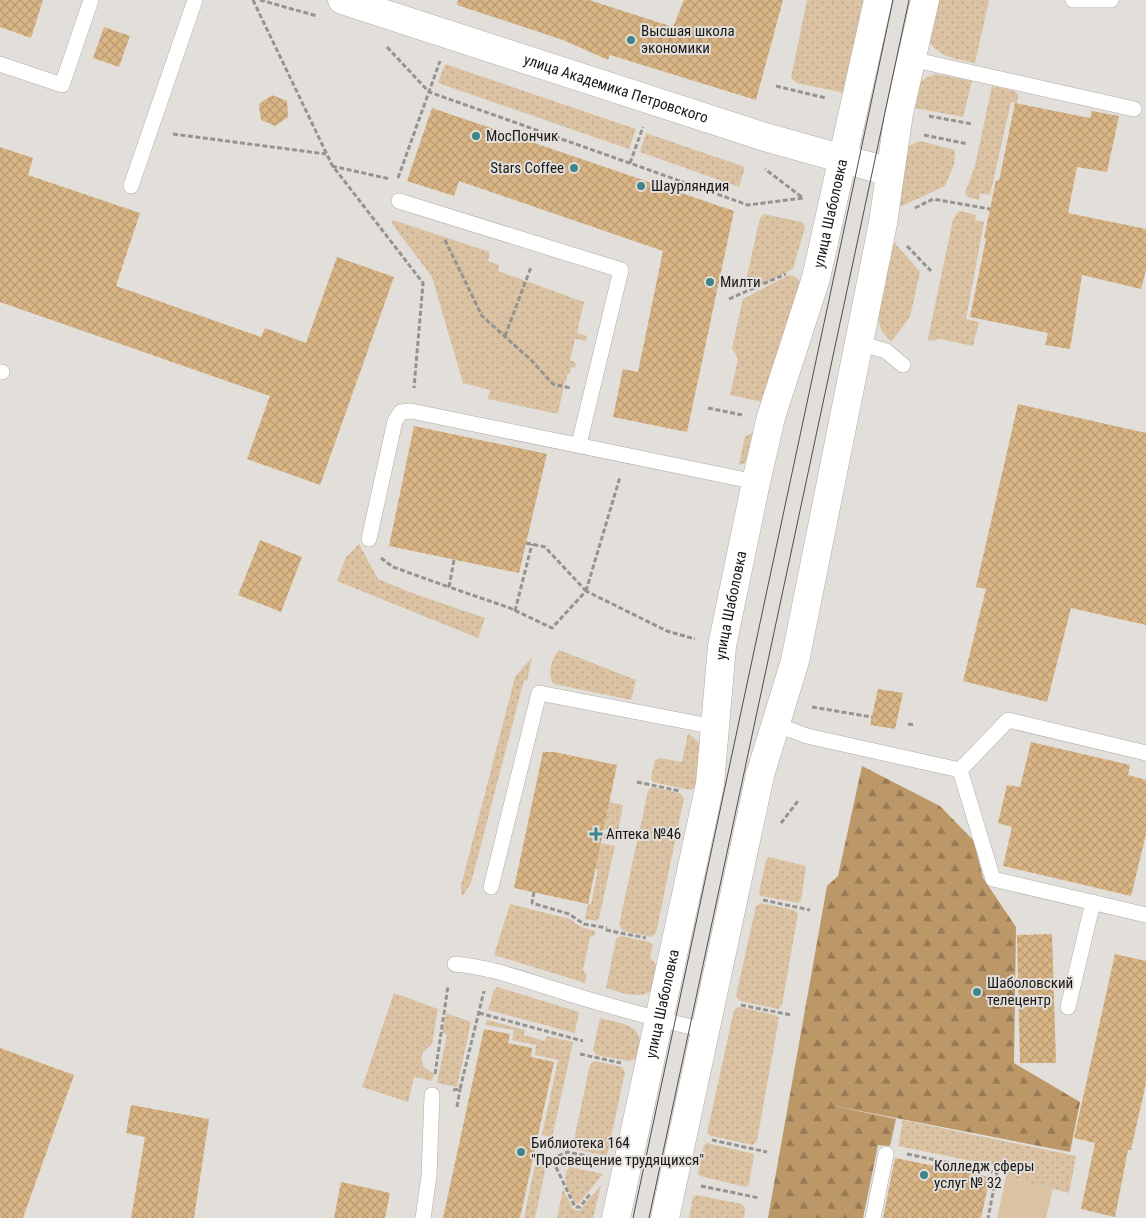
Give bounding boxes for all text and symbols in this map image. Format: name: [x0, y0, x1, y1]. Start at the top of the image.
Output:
place label: Высшая школа экономики: [641, 22, 735, 57]
marker: Высшая школа экономики: [625, 34, 637, 46]
street label: улица Академика Петровского: [522, 50, 710, 127]
place label: МосПончик: [486, 127, 558, 145]
marker: МосПончик: [470, 130, 482, 142]
street label: улица Шаболовка: [810, 157, 851, 270]
place label: Stars Coffee: [490, 159, 564, 177]
marker: Stars Coffee: [568, 162, 580, 174]
place label: Шаурляндия: [651, 177, 729, 195]
marker: Шаурляндия: [635, 180, 647, 192]
place label: Милти: [720, 273, 761, 291]
marker: Милти: [704, 276, 716, 288]
street label: улица Шаболовка: [712, 549, 750, 661]
place label: Аптека №46: [606, 825, 681, 843]
marker: Аптека №46: [590, 828, 602, 840]
street label: улица Шаболовка: [642, 948, 683, 1060]
place label: Шаболовский телецентр: [987, 974, 1073, 1009]
marker: Шаболовский телецентр: [971, 986, 983, 998]
place label: Библиотека 164 "Просвещение трудящихся": [531, 1134, 704, 1169]
marker: Библиотека 164 "Просвещение трудящихся": [515, 1146, 527, 1158]
place label: Колледж сферы услуг № 32: [934, 1157, 1034, 1192]
marker: Колледж сферы услуг № 32: [918, 1169, 930, 1181]

